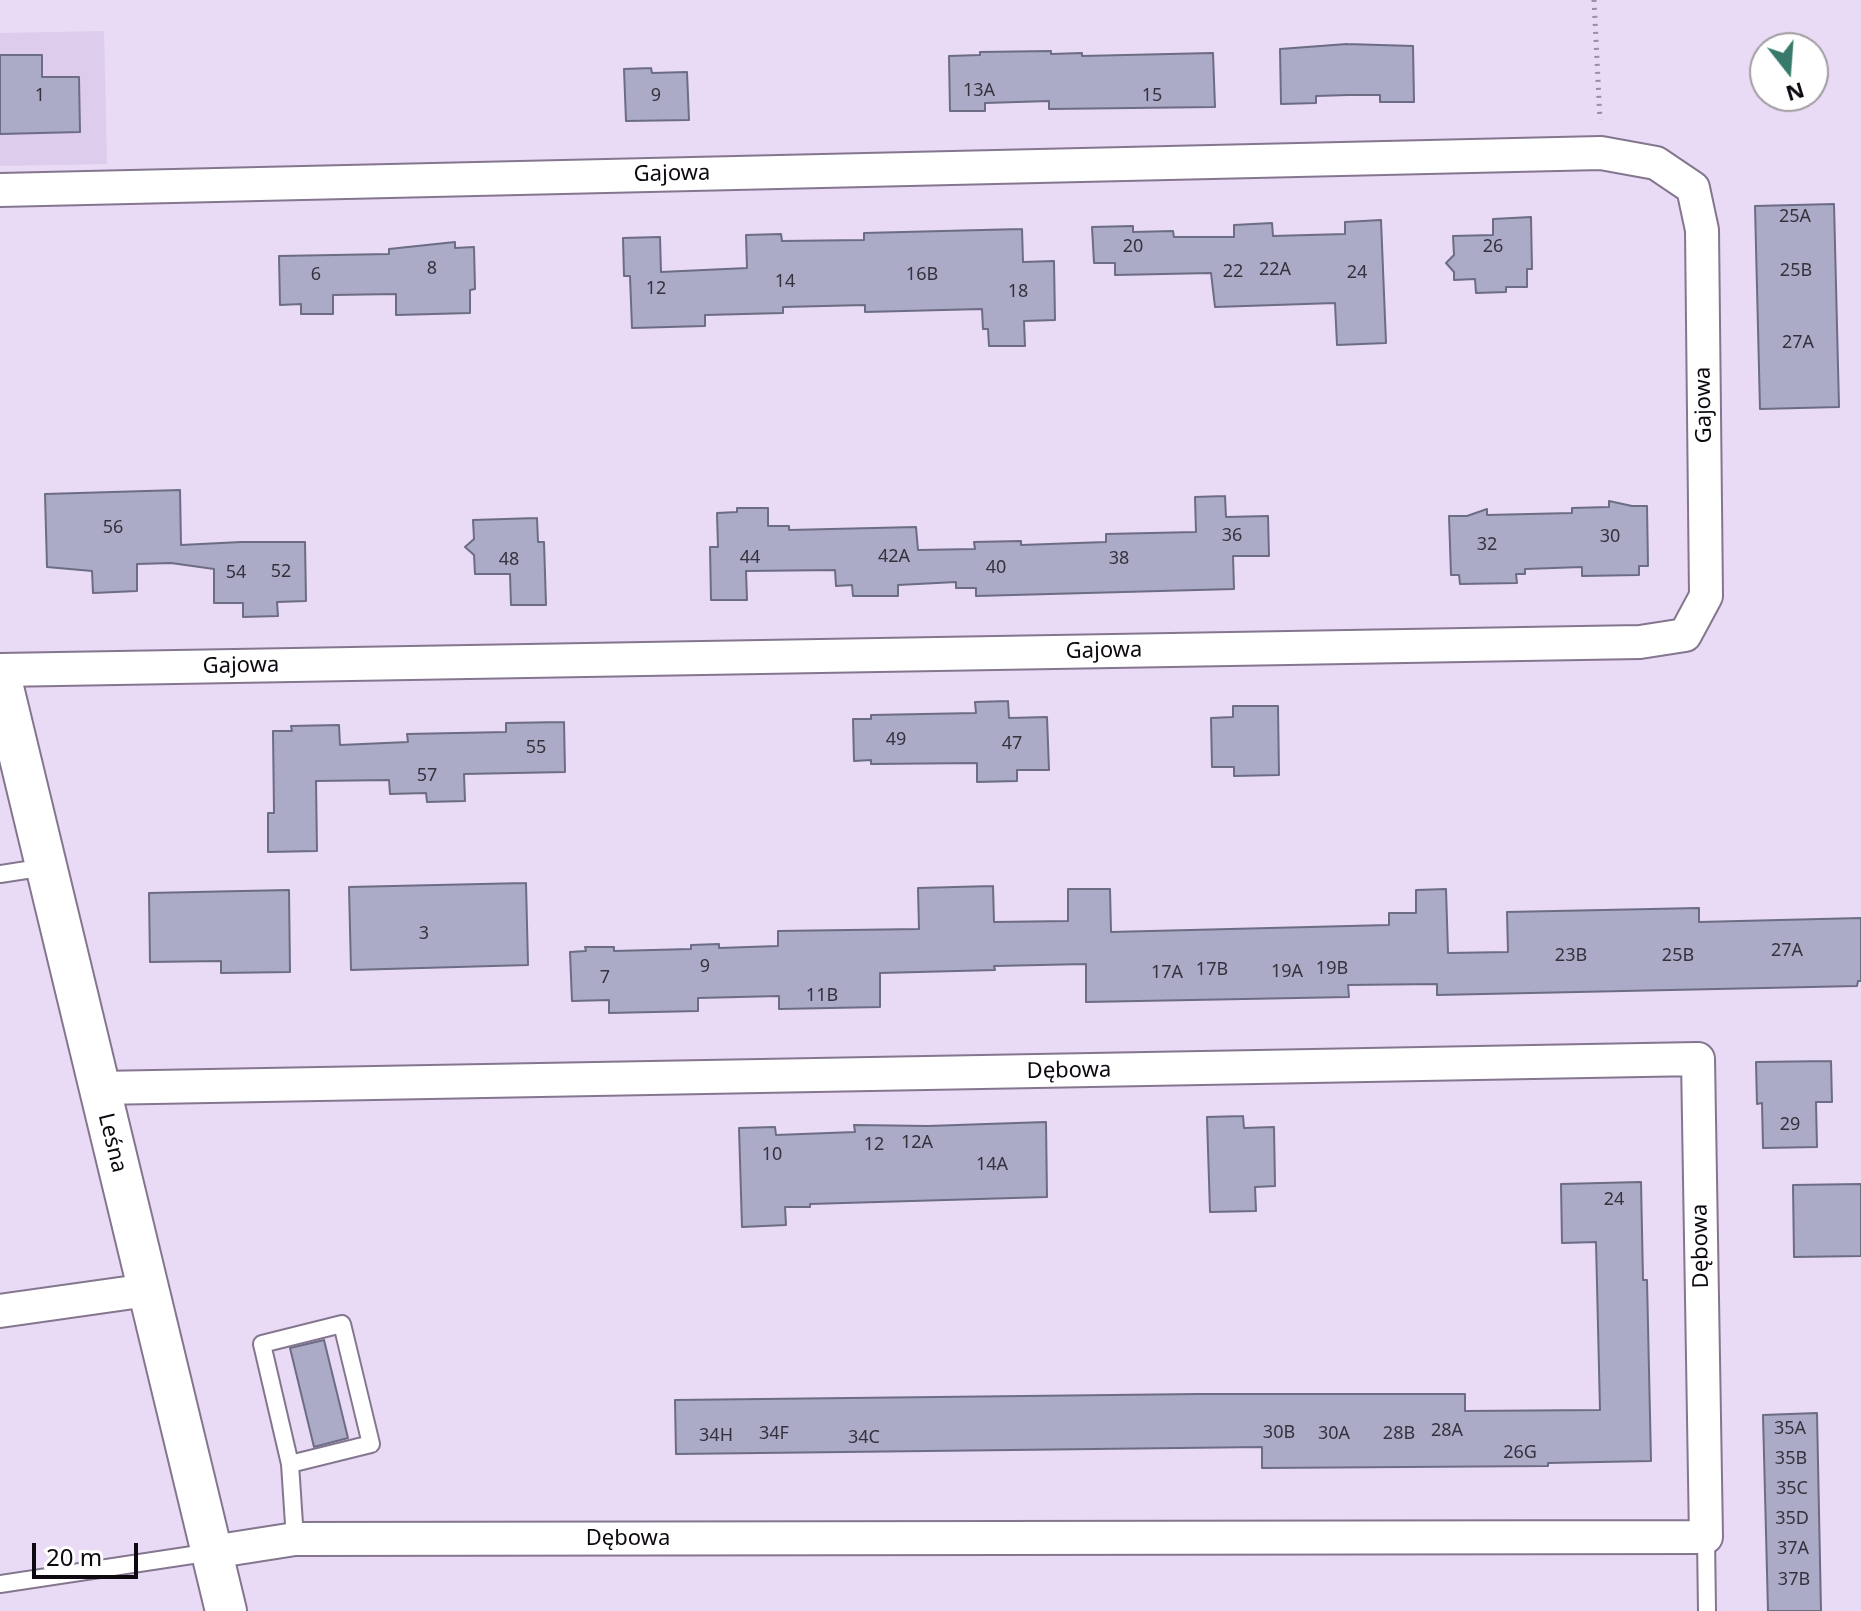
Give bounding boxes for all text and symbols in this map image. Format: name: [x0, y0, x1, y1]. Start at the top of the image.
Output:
north arrow: [1749, 32, 1829, 112]
text: N: [1782, 76, 1808, 110]
house number: 13A: [963, 80, 995, 102]
house number: 1: [35, 85, 45, 107]
house number: 9: [651, 85, 661, 107]
house number: 15: [1142, 85, 1162, 107]
street label: Gajowa: [634, 160, 710, 188]
house number: 25A: [1779, 206, 1811, 228]
house number: 20: [1123, 236, 1143, 258]
house number: 26: [1483, 236, 1503, 258]
house number: 8: [427, 258, 437, 280]
house number: 22A: [1259, 259, 1291, 281]
house number: 25B: [1780, 260, 1812, 282]
house number: 22: [1223, 261, 1243, 283]
house number: 24: [1347, 262, 1367, 284]
house number: 6: [311, 264, 321, 286]
house number: 16B: [906, 264, 938, 286]
house number: 14: [775, 271, 795, 293]
house number: 12: [646, 278, 666, 300]
house number: 18: [1008, 281, 1028, 303]
house number: 27A: [1782, 332, 1814, 354]
street label: Gajowa: [1690, 367, 1718, 443]
house number: 56: [103, 517, 123, 539]
house number: 36: [1222, 525, 1242, 547]
house number: 30: [1600, 526, 1620, 548]
house number: 32: [1477, 534, 1497, 556]
house number: 42A: [878, 546, 910, 568]
house number: 44: [740, 547, 760, 569]
house number: 38: [1109, 548, 1129, 570]
house number: 48: [499, 549, 519, 571]
house number: 40: [986, 557, 1006, 579]
house number: 52: [271, 561, 291, 583]
house number: 54: [226, 562, 246, 584]
street label: Gajowa: [1066, 637, 1142, 665]
street label: Gajowa: [203, 652, 279, 680]
house number: 49: [886, 729, 906, 751]
house number: 47: [1002, 733, 1022, 755]
house number: 55: [526, 737, 546, 759]
house number: 57: [417, 765, 437, 787]
house number: 3: [419, 923, 429, 945]
house number: 27A: [1771, 940, 1803, 962]
house number: 23B: [1555, 945, 1587, 967]
house number: 25B: [1662, 945, 1694, 967]
house number: 9: [700, 956, 710, 978]
house number: 19B: [1316, 958, 1348, 980]
house number: 17B: [1196, 959, 1228, 981]
house number: 19A: [1271, 961, 1303, 983]
house number: 17A: [1151, 962, 1183, 984]
house number: 7: [600, 967, 610, 989]
house number: 11B: [806, 985, 838, 1007]
street label: Dębowa: [1027, 1057, 1111, 1085]
street label: Leśna: [92, 1110, 132, 1176]
house number: 29: [1780, 1114, 1800, 1136]
house number: 12A: [901, 1132, 933, 1154]
house number: 12: [864, 1134, 884, 1156]
house number: 10: [762, 1144, 782, 1166]
house number: 14A: [976, 1154, 1008, 1176]
house number: 24: [1604, 1189, 1624, 1211]
street label: Dębowa: [1687, 1204, 1715, 1288]
house number: 35A: [1774, 1418, 1806, 1440]
house number: 28A: [1431, 1420, 1463, 1442]
house number: 30B: [1263, 1422, 1295, 1444]
house number: 34F: [759, 1423, 789, 1445]
house number: 30A: [1318, 1423, 1350, 1445]
house number: 28B: [1383, 1423, 1415, 1445]
house number: 34H: [699, 1425, 733, 1447]
house number: 34C: [848, 1427, 880, 1449]
house number: 26G: [1503, 1442, 1537, 1464]
house number: 35B: [1775, 1448, 1807, 1470]
house number: 35C: [1776, 1478, 1808, 1500]
house number: 35D: [1775, 1508, 1809, 1530]
street label: Dębowa: [586, 1526, 670, 1552]
scale bar: [36, 1527, 142, 1577]
house number: 37A: [1777, 1538, 1809, 1560]
text: 20 m: [46, 1540, 102, 1573]
house number: 37B: [1778, 1569, 1810, 1591]

